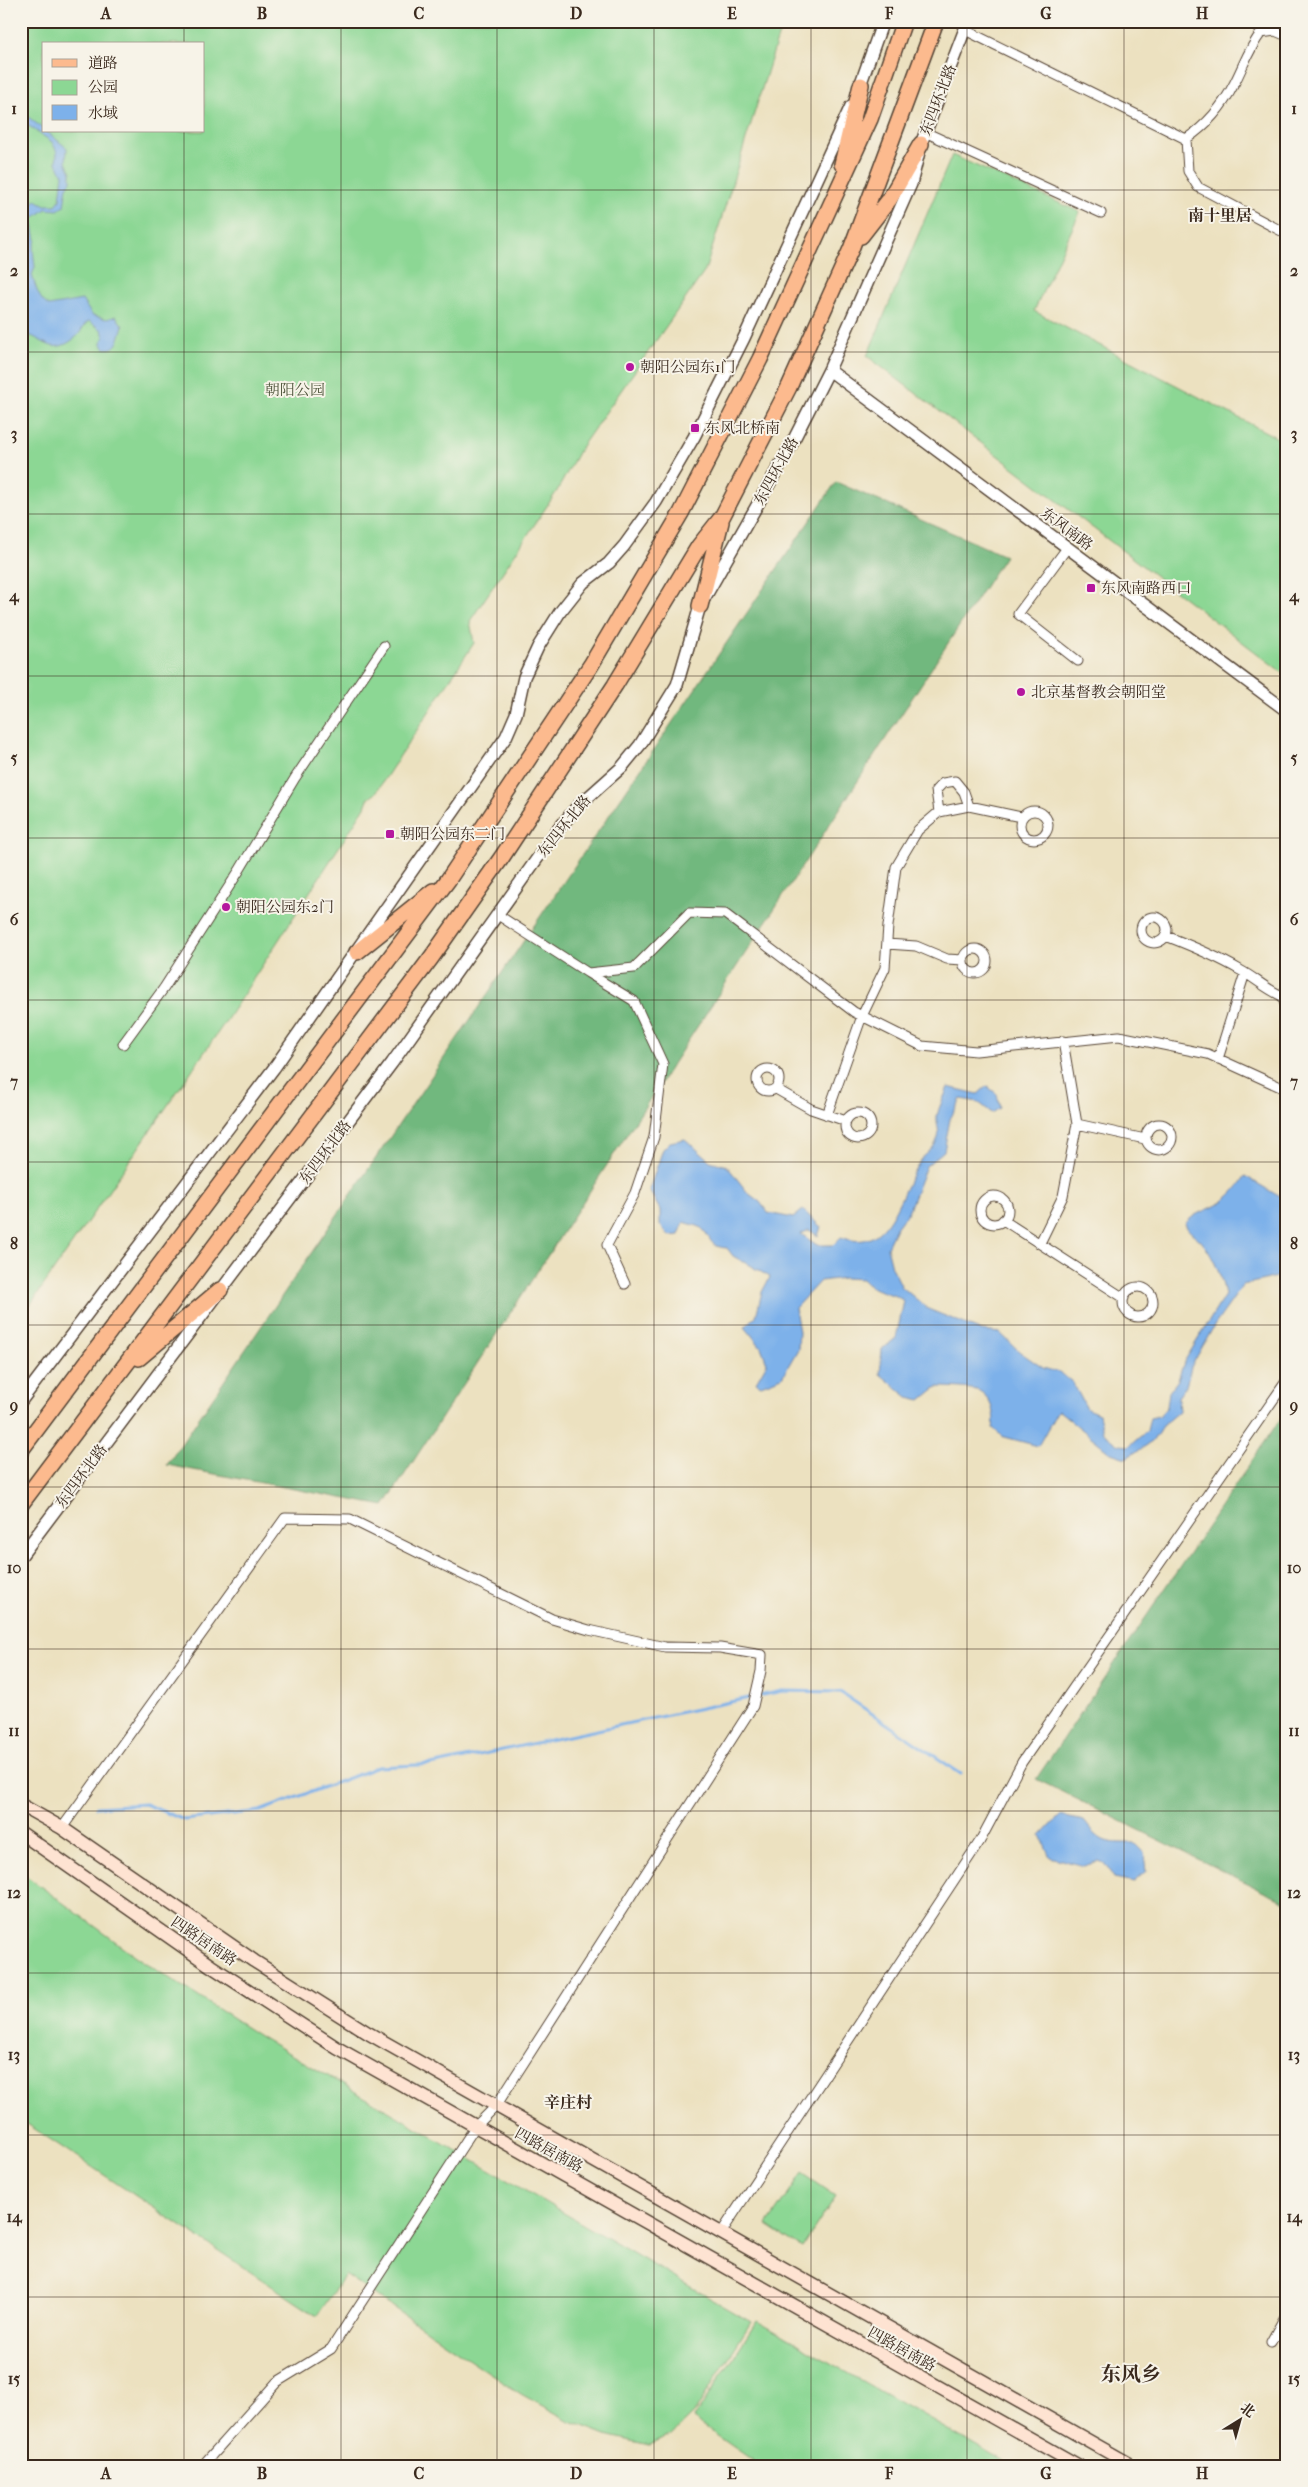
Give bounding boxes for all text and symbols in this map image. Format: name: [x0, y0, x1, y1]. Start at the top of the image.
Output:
text: A: [100, 4, 112, 23]
text: B: [257, 4, 267, 23]
text: C: [414, 4, 425, 23]
text: D: [570, 4, 582, 23]
text: E: [727, 4, 737, 23]
text: F: [884, 4, 894, 23]
text: G: [1040, 4, 1052, 23]
text: H: [1196, 4, 1209, 23]
legend: [42, 42, 205, 132]
text: 道路: [88, 54, 118, 72]
street label: 东四环北路: [916, 62, 960, 138]
text: 公园: [88, 78, 118, 96]
text: 1: [11, 99, 17, 118]
text: 1: [1291, 99, 1297, 118]
text: 水域: [88, 104, 118, 122]
district label: 南十里居: [1188, 206, 1252, 225]
text: 2: [10, 261, 18, 280]
text: 2: [1290, 261, 1298, 280]
place label: 朝阳公园东1门: [640, 358, 735, 376]
marker: 朝阳公园东1门: [624, 361, 636, 373]
park label: 朝阳公园: [265, 381, 325, 399]
place label: 东风北桥南: [705, 419, 780, 437]
marker: 东风北桥南: [689, 422, 701, 434]
text: 3: [11, 424, 17, 444]
text: 3: [1291, 424, 1297, 444]
street label: 东四环北路: [750, 434, 802, 508]
street label: 东风南路: [1038, 504, 1096, 554]
place label: 东风南路西口: [1101, 579, 1191, 597]
marker: 东风南路西口: [1085, 582, 1097, 594]
text: 4: [8, 586, 20, 606]
text: 4: [1288, 586, 1300, 606]
place label: 北京基督教会朝阳堂: [1031, 683, 1166, 701]
marker: 北京基督教会朝阳堂: [1015, 686, 1027, 698]
text: 5: [11, 748, 18, 767]
text: 5: [1291, 748, 1298, 767]
street label: 东四环北路: [533, 791, 595, 861]
place label: 朝阳公园东二门: [400, 825, 505, 843]
marker: 朝阳公园东二门: [384, 828, 396, 840]
place label: 朝阳公园东2门: [236, 898, 334, 916]
marker: 朝阳公园东2门: [220, 901, 232, 913]
text: 6: [10, 910, 19, 929]
text: 6: [1290, 910, 1299, 929]
text: 7: [9, 1072, 18, 1091]
text: 7: [1289, 1072, 1298, 1091]
street label: 东四环北路: [295, 1117, 355, 1187]
text: 8: [10, 1234, 18, 1253]
text: 8: [1290, 1234, 1298, 1253]
text: 9: [9, 1396, 18, 1416]
text: 9: [1289, 1396, 1298, 1416]
street label: 东四环北路: [51, 1441, 111, 1511]
text: 10: [7, 1558, 21, 1577]
text: 10: [1287, 1558, 1301, 1577]
text: 11: [8, 1721, 20, 1740]
text: 11: [1288, 1721, 1300, 1740]
text: 12: [7, 1883, 21, 1902]
text: 12: [1287, 1883, 1301, 1902]
street label: 四路居南路: [168, 1913, 240, 1969]
text: 13: [8, 2045, 20, 2065]
text: 13: [1288, 2045, 1300, 2065]
district label: 辛庄村: [544, 2093, 592, 2112]
street label: 四路居南路: [512, 2124, 586, 2176]
text: 14: [6, 2207, 23, 2227]
text: 14: [1286, 2207, 1303, 2227]
street label: 四路居南路: [865, 2323, 939, 2375]
district label: 东风乡: [1101, 2363, 1161, 2386]
text: 15: [8, 2369, 20, 2388]
text: 15: [1288, 2369, 1300, 2388]
north arrow: [1216, 2394, 1266, 2444]
text: 北: [1237, 2399, 1258, 2421]
text: A: [100, 2464, 112, 2483]
text: B: [257, 2464, 267, 2483]
text: C: [414, 2464, 425, 2483]
text: D: [570, 2464, 582, 2483]
text: E: [727, 2464, 737, 2483]
text: F: [884, 2464, 894, 2483]
text: G: [1040, 2464, 1052, 2483]
text: H: [1196, 2464, 1209, 2483]

